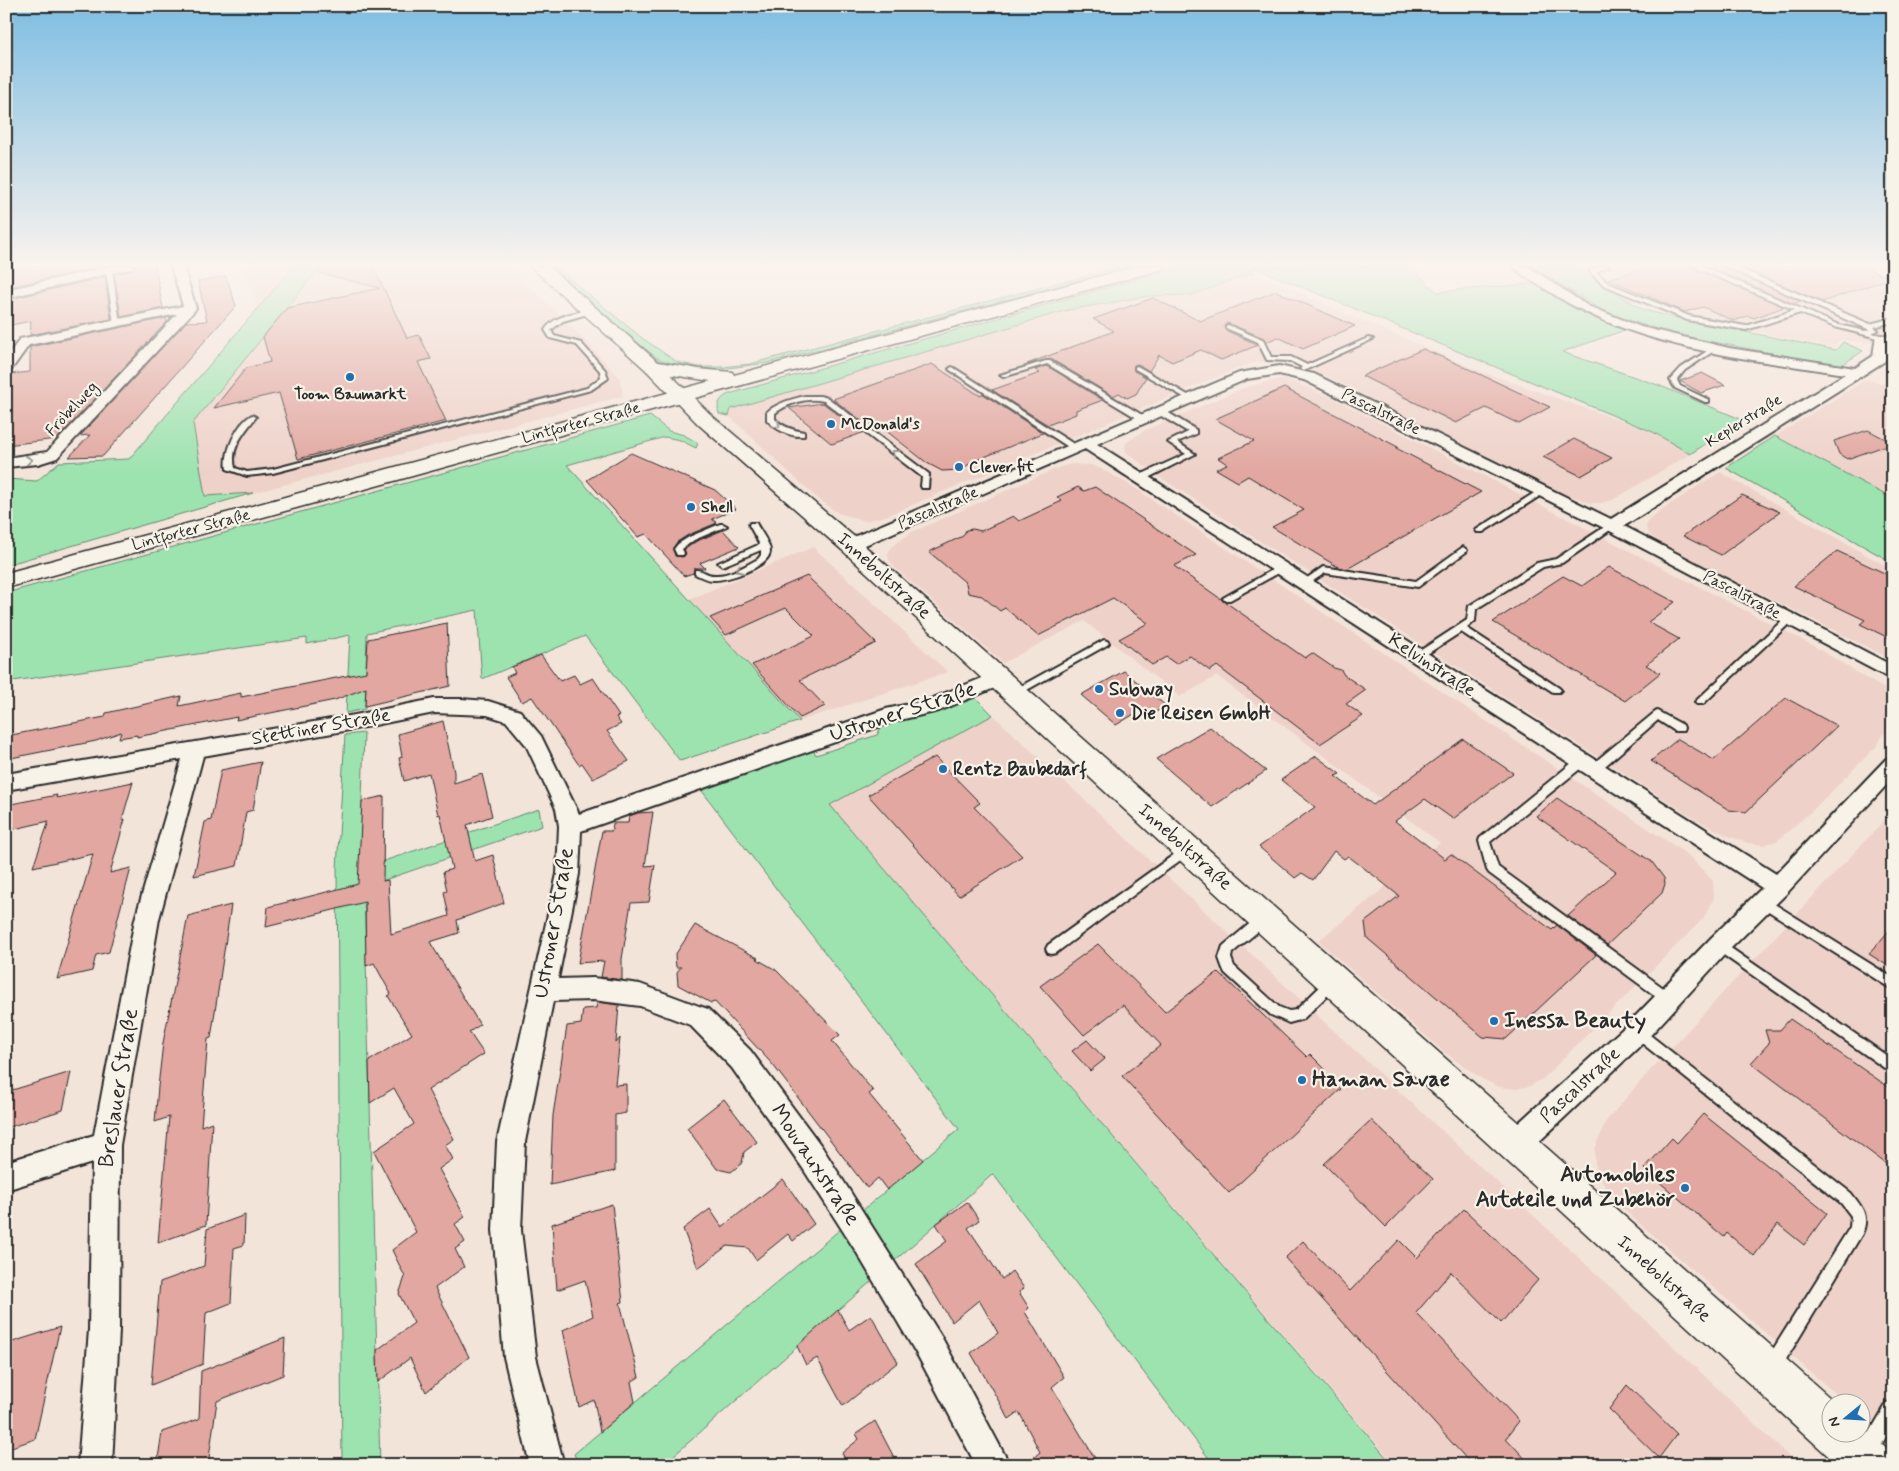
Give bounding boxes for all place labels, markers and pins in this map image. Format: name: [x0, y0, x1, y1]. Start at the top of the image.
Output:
marker: Toom Baumarkt: [344, 371, 356, 383]
place label: Toom Baumarkt: [294, 384, 407, 405]
place label: McDonald's: [841, 414, 920, 435]
marker: McDonald's: [825, 418, 837, 430]
place label: Clever fit: [969, 457, 1035, 478]
marker: Clever fit: [953, 461, 965, 473]
place label: Shell: [701, 497, 733, 518]
marker: Shell: [685, 501, 697, 513]
place label: Subway: [1109, 677, 1173, 703]
marker: Subway: [1093, 683, 1105, 695]
place label: Die Reisen GmbH: [1130, 701, 1271, 726]
marker: Die Reisen GmbH: [1114, 707, 1126, 719]
place label: Rentz Baubedarf: [953, 757, 1087, 782]
marker: Rentz Baubedarf: [937, 763, 949, 775]
place label: Inessa Beauty: [1504, 1007, 1646, 1035]
marker: Inessa Beauty: [1488, 1015, 1500, 1027]
place label: Haman Savae: [1312, 1066, 1450, 1094]
marker: Haman Savae: [1296, 1074, 1308, 1086]
place label: Automobiles Autoteile und Zubehör: [1476, 1161, 1676, 1214]
marker: Automobiles Autoteile und Zubehör: [1679, 1182, 1691, 1194]

